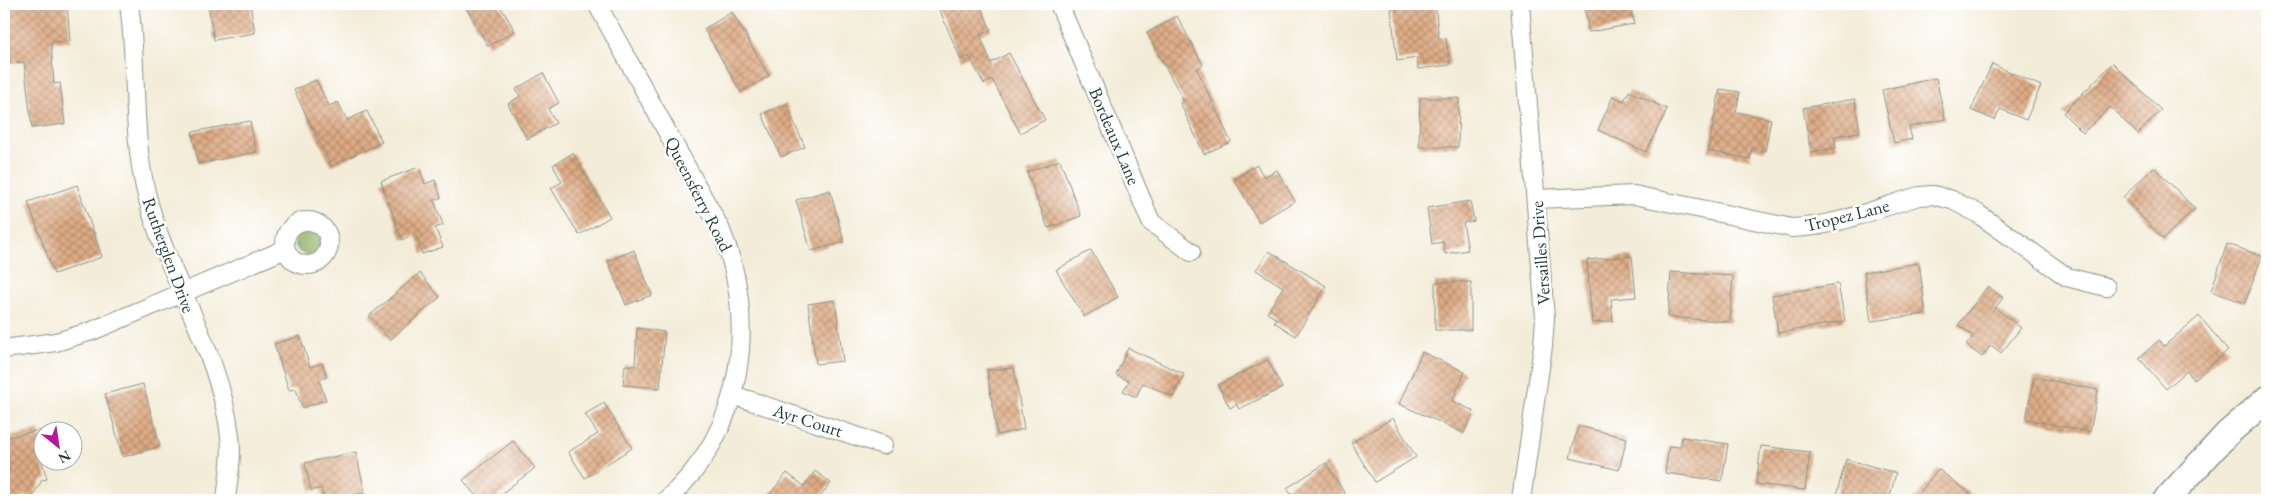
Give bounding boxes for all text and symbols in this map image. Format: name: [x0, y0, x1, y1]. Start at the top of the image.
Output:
street label: Bordeaux Lane: [1084, 84, 1146, 188]
street label: Queensferry Road: [660, 133, 738, 256]
street label: Tropez Lane: [1802, 193, 1892, 237]
street label: Rutherglen Drive: [138, 194, 200, 316]
street label: Versailles Drive: [1525, 200, 1555, 306]
street label: Ayr Court: [769, 398, 846, 442]
north arrow: [32, 422, 82, 472]
text: N: [55, 447, 74, 468]

